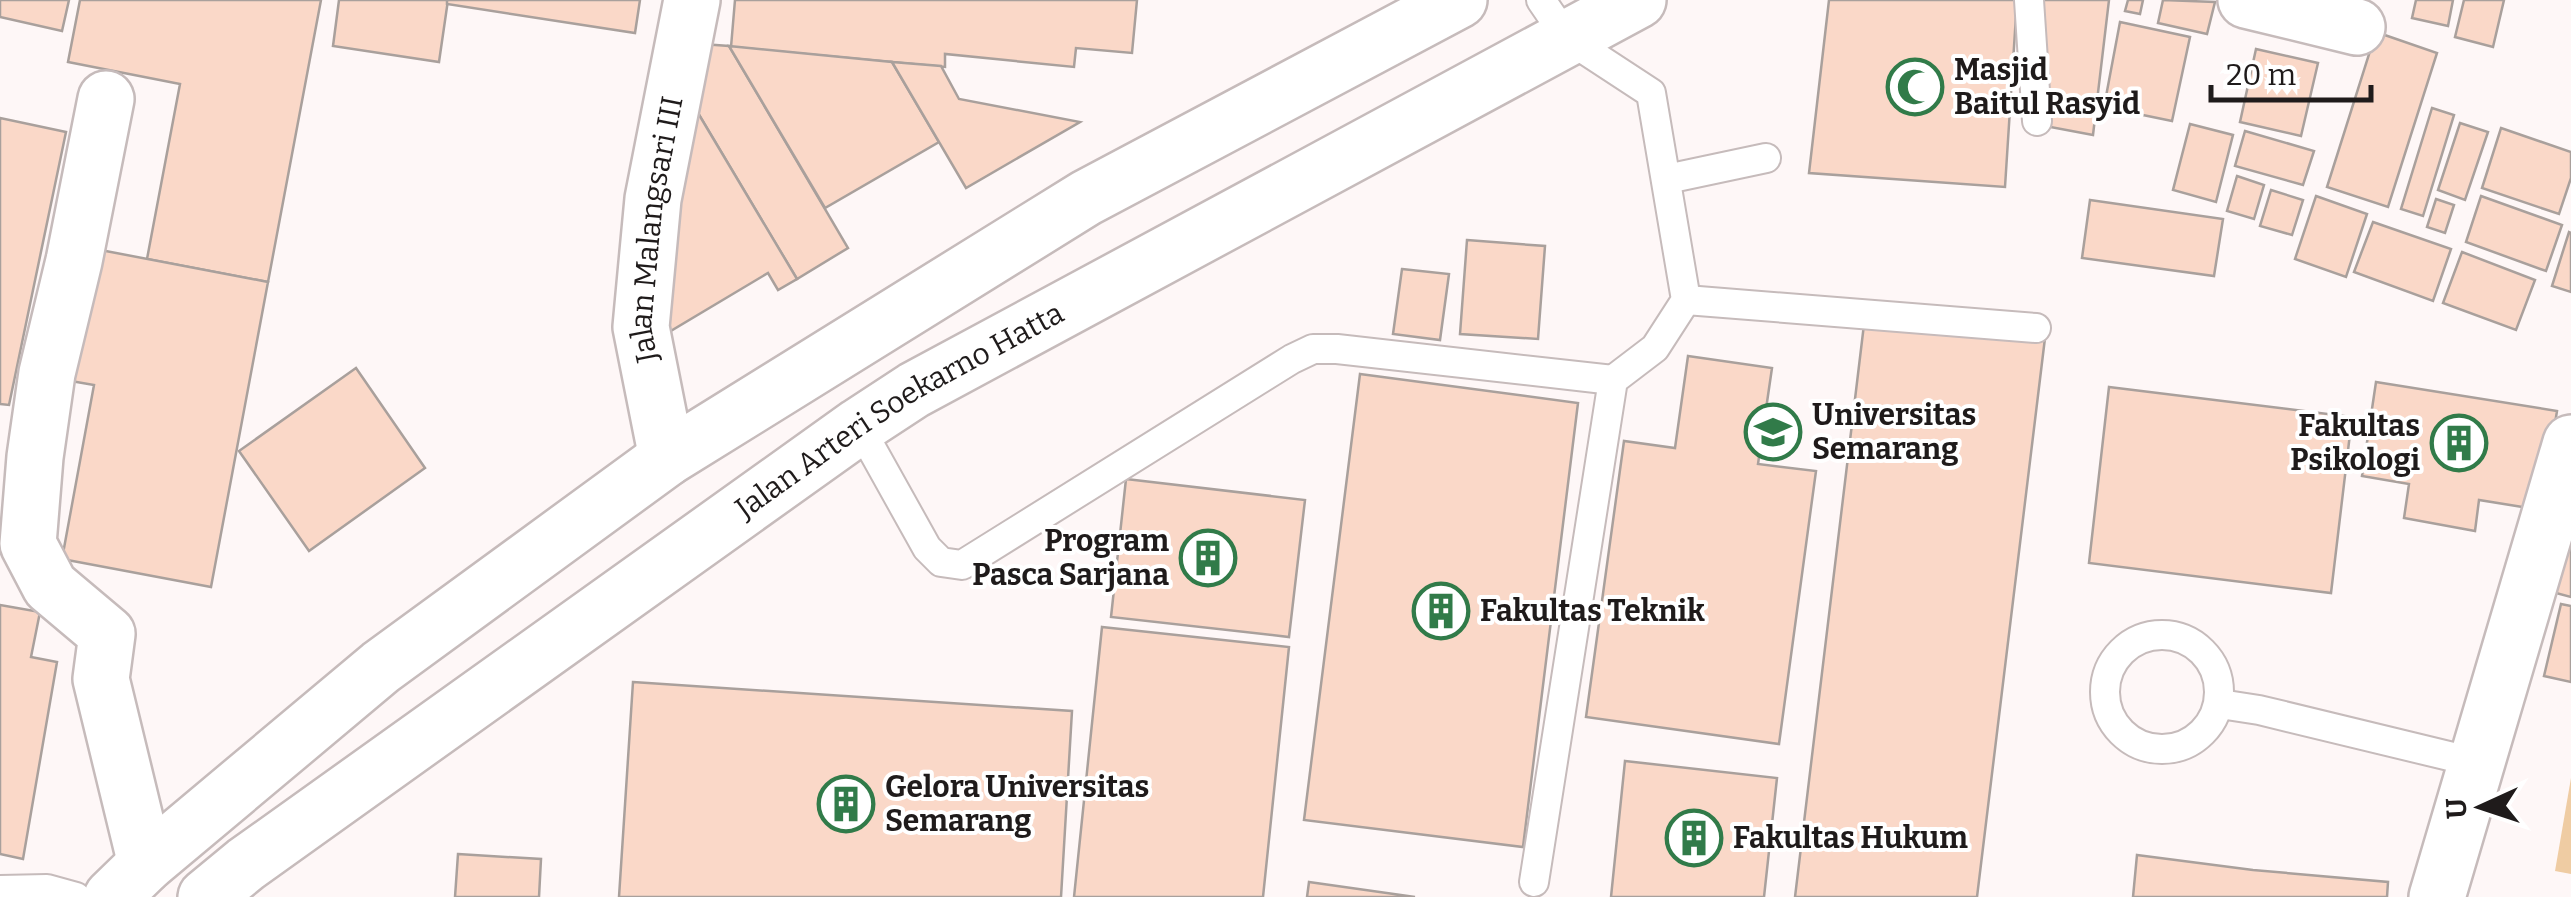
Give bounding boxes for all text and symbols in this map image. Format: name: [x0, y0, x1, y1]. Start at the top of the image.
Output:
scale bar: [2211, 40, 2371, 102]
place label: Masjid Baitul Rasyid: [1954, 52, 2140, 122]
mosque icon: Masjid Baitul Rasyid: [1885, 57, 1945, 117]
text: 20 m: [2226, 57, 2297, 93]
street label: Jalan Malangsari III: [623, 93, 691, 367]
street label: Jalan Arteri Soekarno Hatta: [728, 295, 1070, 527]
place label: Universitas Semarang: [1812, 397, 1976, 467]
school or university icon: Universitas Semarang: [1743, 402, 1803, 462]
place label: Fakultas Psikologi: [2290, 408, 2420, 478]
building icon: Fakultas Psikologi: [2429, 413, 2489, 473]
place label: Program Pasca Sarjana: [972, 523, 1169, 593]
building icon: Program Pasca Sarjana: [1178, 528, 1238, 588]
building icon: Fakultas Teknik: [1411, 581, 1471, 641]
place label: Fakultas Teknik: [1480, 593, 1705, 629]
north arrow: [2431, 757, 2531, 857]
place label: Gelora Universitas Semarang: [885, 769, 1149, 839]
building icon: Gelora Universitas Semarang: [816, 774, 876, 834]
text: U: [2440, 797, 2474, 820]
building icon: Fakultas Hukum: [1664, 808, 1724, 868]
place label: Fakultas Hukum: [1733, 820, 1968, 856]

